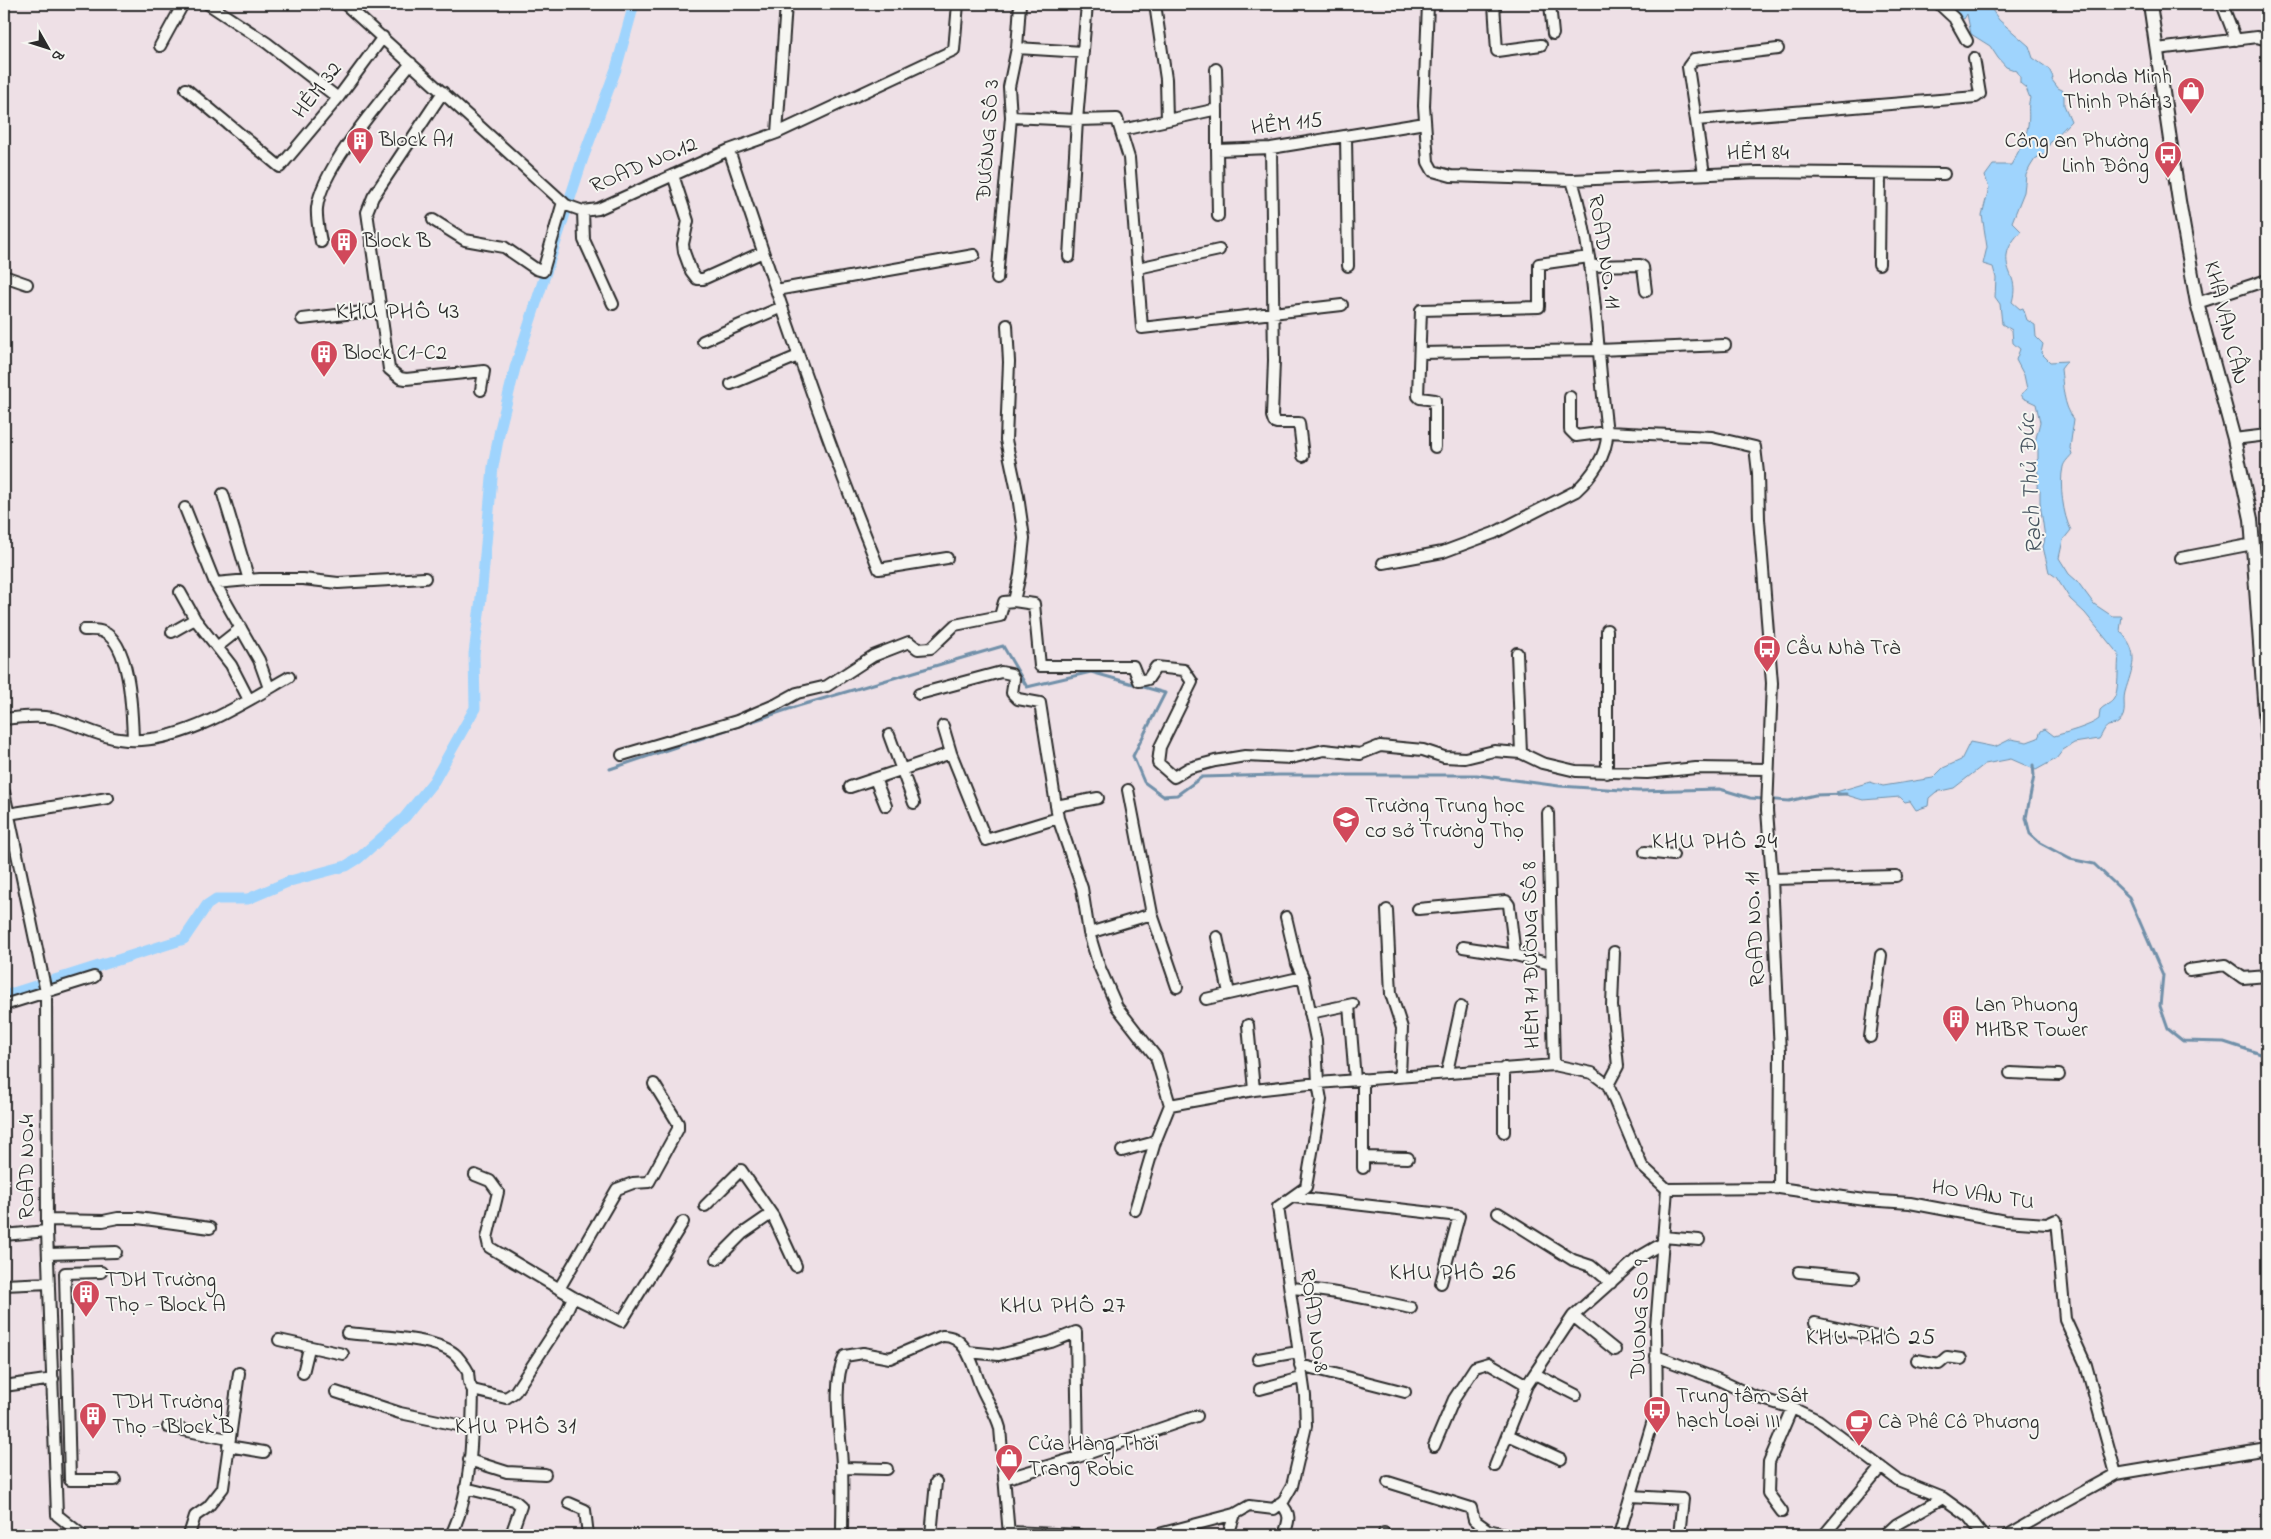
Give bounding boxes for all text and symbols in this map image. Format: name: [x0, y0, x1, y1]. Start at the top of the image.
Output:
north arrow: [22, 22, 72, 72]
text: B: [45, 44, 69, 66]
street label: HẺM 32: [285, 55, 351, 126]
place label: Honda Minh Thịnh Phát 3: [2063, 62, 2172, 119]
shop icon: Honda Minh Thịnh Phát 3: [2176, 76, 2206, 115]
street label: ĐƯỜNG SỐ 3: [969, 78, 1009, 203]
street label: HẺM 115: [1250, 105, 1324, 145]
place label: Block A1: [378, 125, 453, 157]
building icon: Block A1: [345, 126, 375, 165]
place label: Công an Phường Linh Đông: [2004, 126, 2149, 184]
street label: ROAD NO.12: [585, 129, 703, 203]
street label: HẺM 84: [1727, 138, 1789, 170]
bus stop icon: Công an Phường Linh Đông: [2153, 140, 2183, 179]
street label: ROAD NO. 11: [1578, 193, 1628, 311]
place label: Block B: [362, 226, 432, 258]
building icon: Block B: [329, 227, 359, 266]
street label: KHA VẠN CÂN: [2194, 258, 2257, 388]
district label: KHU PHỐ 43: [336, 295, 460, 330]
place label: Block C1-C2: [342, 338, 447, 370]
building icon: Block C1-C2: [309, 339, 339, 378]
water label: Rạch Thủ Đức: [2011, 411, 2053, 555]
place label: Cầu Nhà Trà: [1786, 633, 1900, 665]
bus stop icon: Cầu Nhà Trà: [1752, 634, 1782, 673]
place label: Trường Trung học cơ sở Trường Thọ: [1365, 791, 1525, 849]
school or university icon: Trường Trung học cơ sở Trường Thọ: [1331, 805, 1361, 844]
district label: KHU PHỐ 24: [1652, 825, 1778, 860]
street label: HẺM 71 ĐƯỜNG SỐ 8: [1514, 861, 1550, 1049]
street label: ROAD NO. 11: [1737, 871, 1775, 987]
place label: Lan Phuong MHBR Tower: [1975, 990, 2088, 1047]
building icon: Lan Phuong MHBR Tower: [1941, 1004, 1971, 1043]
street label: ROAD NO.4: [12, 1115, 44, 1219]
street label: HO VAN TU: [1929, 1172, 2037, 1220]
district label: KHU PHỐ 26: [1389, 1256, 1517, 1291]
street label: DUONG SO 9: [1623, 1258, 1659, 1380]
place label: TDH Trường Thọ - Block A: [105, 1265, 226, 1322]
street label: ROAD NO.8: [1290, 1267, 1336, 1375]
building icon: TDH Trường Thọ - Block A: [71, 1279, 101, 1318]
district label: KHU PHỐ 27: [1000, 1289, 1126, 1324]
district label: KHU PHỐ 25: [1806, 1321, 1936, 1356]
place label: Trung tâm Sát hạch Loại III: [1676, 1381, 1809, 1438]
place label: TDH Trường Thọ - Block B: [112, 1387, 234, 1444]
bus stop icon: Trung tâm Sát hạch Loại III: [1642, 1395, 1672, 1434]
building icon: TDH Trường Thọ - Block B: [78, 1401, 108, 1440]
place label: Cà Phê Cô Phương: [1878, 1407, 2040, 1440]
cafe icon: Cà Phê Cô Phương: [1844, 1408, 1874, 1447]
district label: KHU PHỐ 31: [455, 1410, 577, 1445]
place label: Cửa Hàng Thời Trang Robic: [1028, 1429, 1159, 1487]
shop icon: Cửa Hàng Thời Trang Robic: [994, 1443, 1024, 1482]

